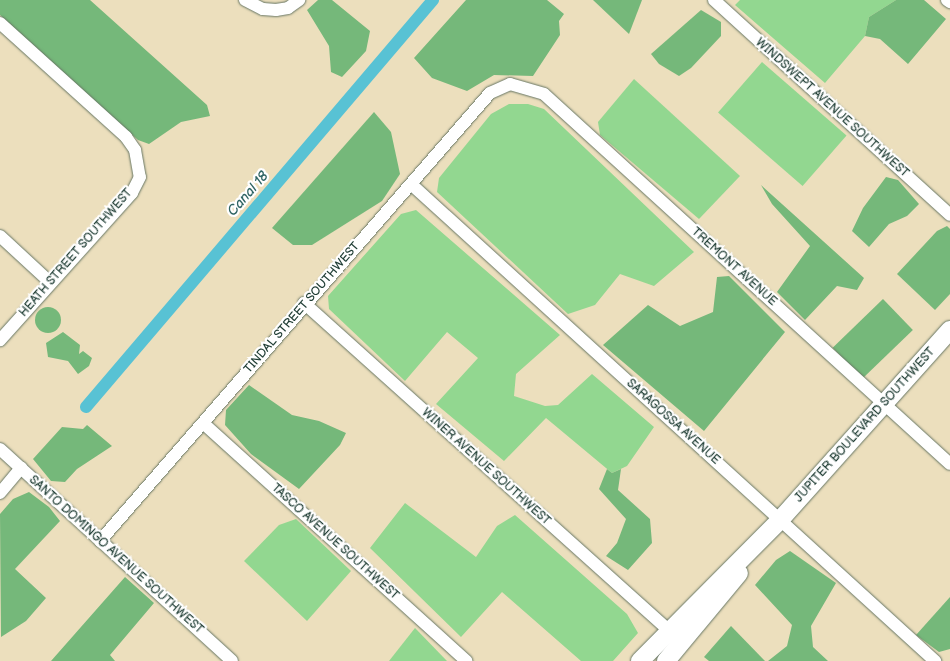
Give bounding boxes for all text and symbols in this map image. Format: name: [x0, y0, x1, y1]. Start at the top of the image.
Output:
street label: WINDSWEPT AVENUE SOUTHWEST: [752, 35, 912, 181]
water label: Canal 18: [224, 168, 272, 220]
street label: HEATH STREET SOUTHWEST: [16, 186, 136, 320]
street label: TREMONT AVENUE: [688, 225, 780, 309]
street label: TINDAL STREET SOUTHWEST: [241, 239, 363, 377]
street label: JUPITER BOULEVARD SOUTHWEST: [792, 345, 938, 505]
street label: SARAGOSSA AVENUE: [623, 376, 723, 468]
street label: WINER AVENUE SOUTHWEST: [419, 405, 553, 529]
street label: SANTO DOMINGO AVENUE SOUTHWEST: [26, 473, 206, 637]
street label: TASCO AVENUE SOUTHWEST: [268, 481, 402, 603]

